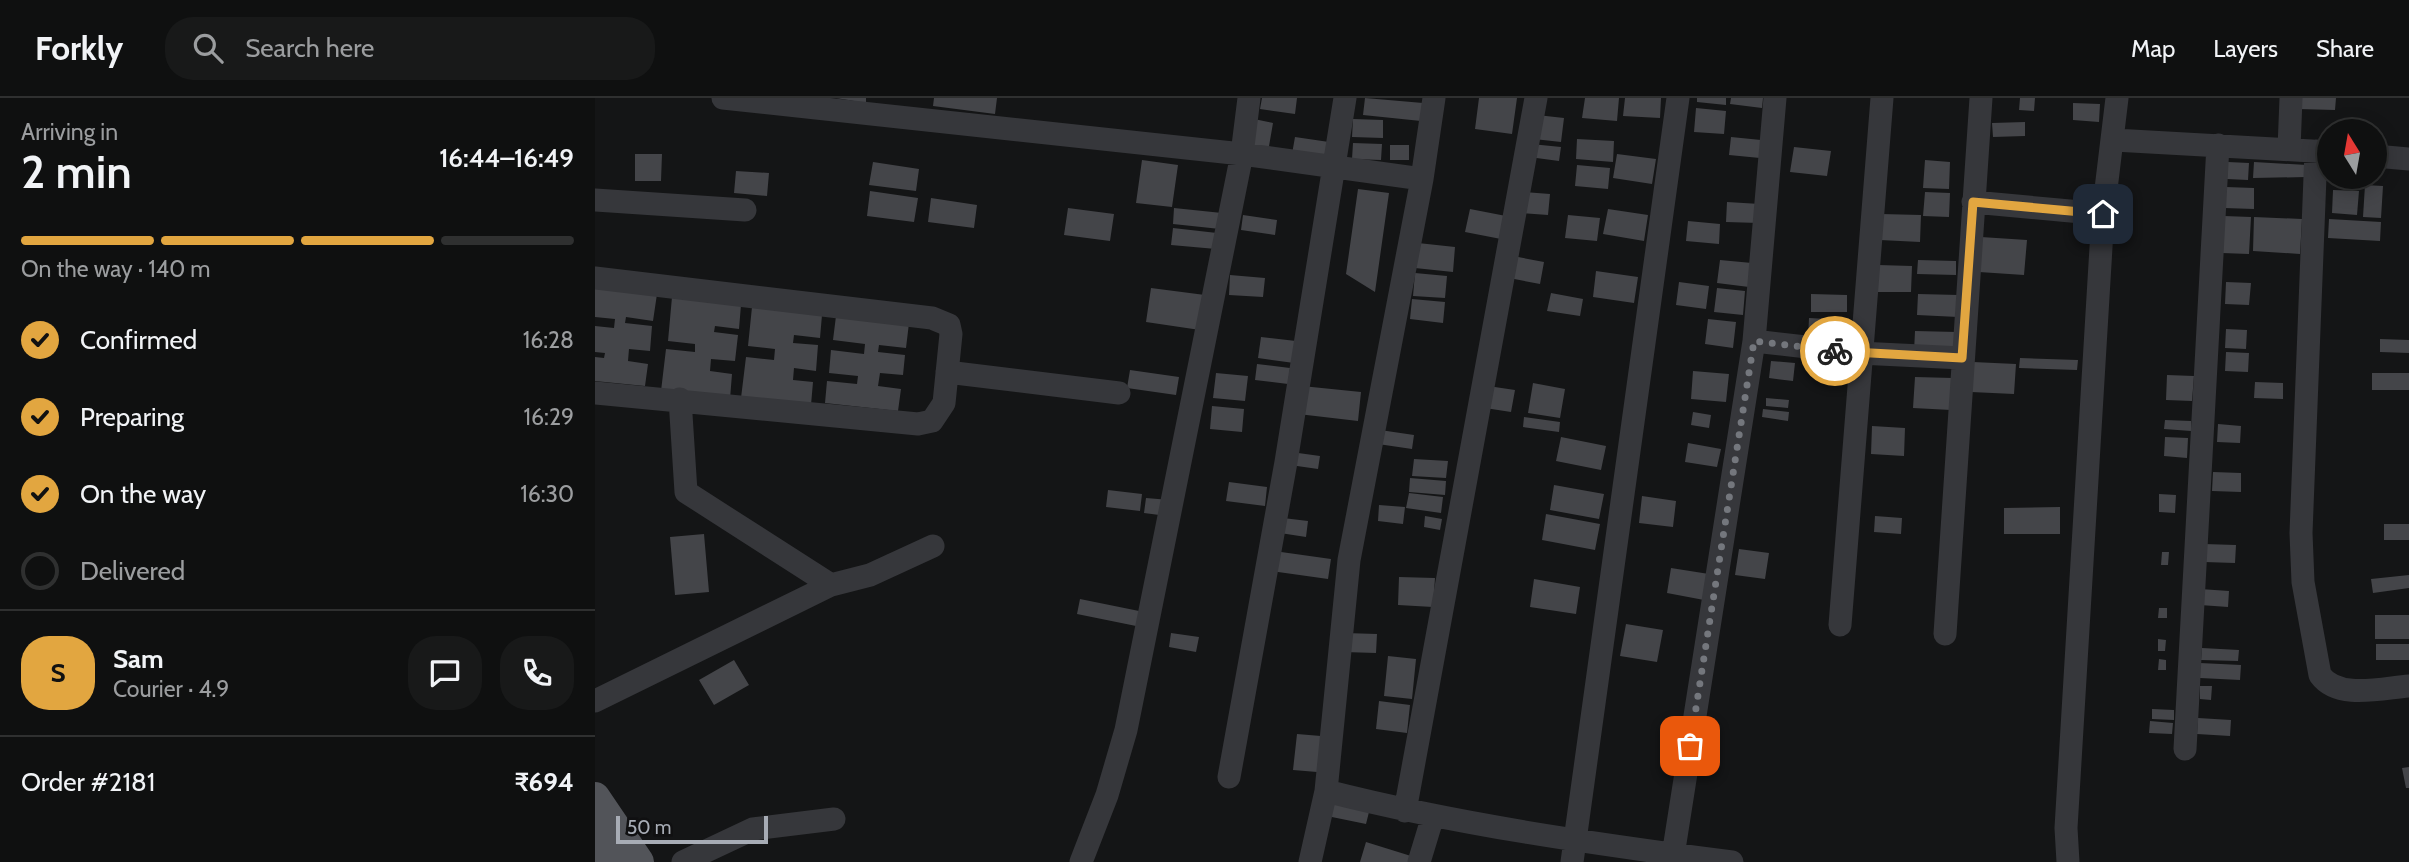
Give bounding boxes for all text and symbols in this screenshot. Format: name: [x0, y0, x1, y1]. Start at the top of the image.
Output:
search box: [165, 17, 655, 80]
text: Forkly: [35, 28, 123, 68]
icon: search: [189, 29, 227, 67]
text: Search here: [245, 32, 374, 64]
text: Map: [2131, 34, 2175, 63]
text: Layers: [2213, 34, 2278, 63]
text: Share: [2316, 34, 2374, 63]
text: Arriving in: [21, 118, 118, 146]
north arrow: [2317, 119, 2387, 189]
map controls: [2317, 119, 2387, 189]
text: 16:44–16:49: [439, 142, 574, 174]
text: 2 min: [21, 144, 132, 200]
pin: [2073, 184, 2133, 244]
icon: home: [2084, 195, 2122, 233]
text: On the way · 140 m: [21, 255, 211, 283]
courier: [1800, 316, 1870, 386]
icon: check: [21, 321, 59, 359]
text: Confirmed: [80, 324, 197, 356]
text: 16:28: [523, 326, 574, 354]
icon: bike: [1816, 332, 1854, 370]
icon: check: [21, 398, 59, 436]
text: Preparing: [80, 401, 184, 433]
text: 16:29: [524, 403, 574, 431]
icon: check: [21, 475, 59, 513]
text: On the way: [80, 478, 206, 510]
text: 16:30: [520, 480, 574, 508]
text: Delivered: [80, 555, 185, 587]
button: chat: [408, 636, 482, 710]
button: phone: [500, 636, 574, 710]
text: Sam: [113, 643, 164, 675]
text: S: [50, 657, 66, 689]
text: Courier · 4.9: [113, 675, 229, 703]
pin: [1660, 716, 1720, 776]
icon: bag: [1671, 727, 1709, 765]
text: Order #2181: [21, 766, 155, 798]
text: ₹694: [514, 766, 574, 798]
scale bar: [616, 813, 768, 845]
text: 50 m: [627, 816, 671, 839]

